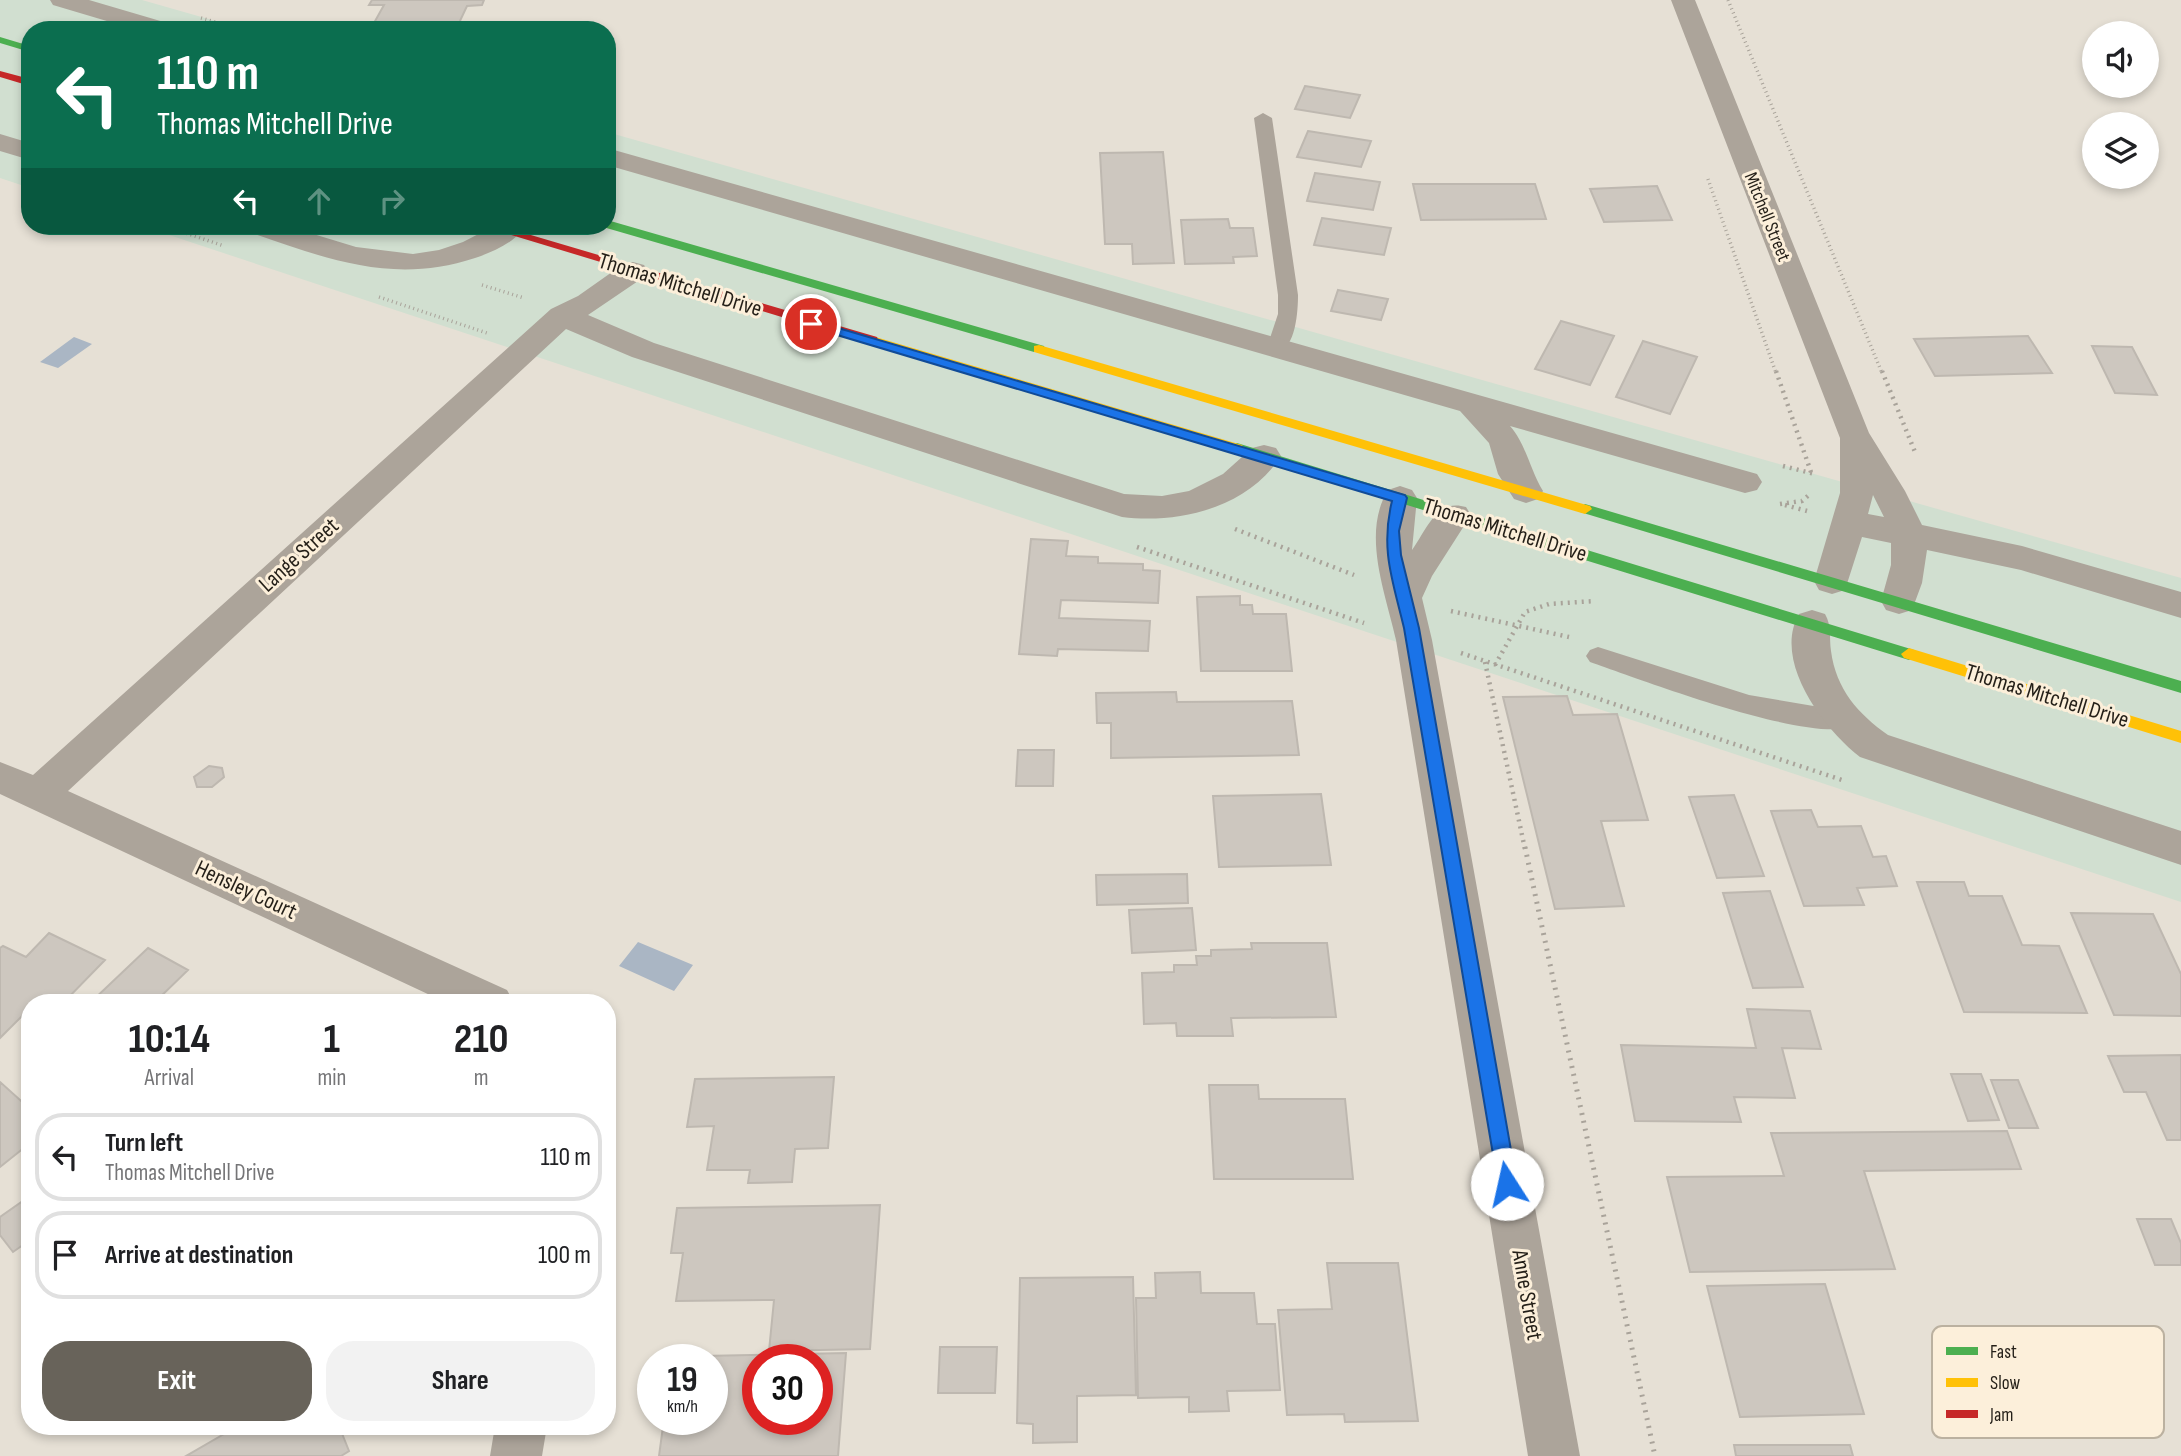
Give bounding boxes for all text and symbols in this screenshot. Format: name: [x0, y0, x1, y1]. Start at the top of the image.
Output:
map controls: [2082, 21, 2159, 189]
button: sound: [2082, 21, 2159, 98]
text: 110 m: [157, 45, 259, 104]
icon: left: [42, 49, 133, 140]
text: Thomas Mitchell Drive: [157, 105, 393, 144]
button: layers: [2082, 112, 2159, 189]
street label: Mitchell Street: [1739, 169, 1795, 265]
icon: left: [227, 182, 265, 220]
icon: ahead: [300, 182, 338, 220]
icon: right: [373, 182, 411, 220]
street label: Thomas Mitchell Drive: [595, 247, 765, 323]
pin: [781, 294, 841, 354]
icon: arrive: [792, 305, 830, 343]
street label: Thomas Mitchell Drive: [1420, 492, 1590, 568]
street label: Lange Street: [253, 512, 345, 598]
street label: Thomas Mitchell Drive: [1962, 658, 2132, 734]
street label: Hensley Court: [191, 854, 301, 926]
text: 10:14: [128, 1014, 210, 1065]
text: 1: [324, 1014, 340, 1065]
text: 210: [454, 1014, 509, 1065]
text: Arrival: [144, 1064, 194, 1092]
text: min: [317, 1064, 346, 1092]
text: m: [474, 1064, 489, 1092]
text: Turn left: [105, 1128, 183, 1159]
icon: left: [46, 1138, 84, 1176]
text: 110 m: [540, 1142, 591, 1173]
position arrow: [1470, 1147, 1544, 1221]
text: Thomas Mitchell Drive: [105, 1159, 275, 1187]
icon: arrive: [46, 1236, 84, 1274]
text: Arrive at destination: [105, 1240, 293, 1271]
text: 100 m: [538, 1240, 591, 1271]
street label: Anne Street: [1505, 1247, 1549, 1342]
legend: [1932, 1326, 2164, 1438]
button: Exit: [42, 1341, 312, 1421]
button: Share: [326, 1341, 595, 1421]
text: Fast: [1990, 1341, 2017, 1364]
speed limit sign: 30: [742, 1344, 833, 1435]
text: 19: [667, 1359, 698, 1402]
text: Slow: [1990, 1372, 2020, 1395]
text: km/h: [667, 1396, 698, 1417]
text: Jam: [1989, 1404, 2013, 1427]

